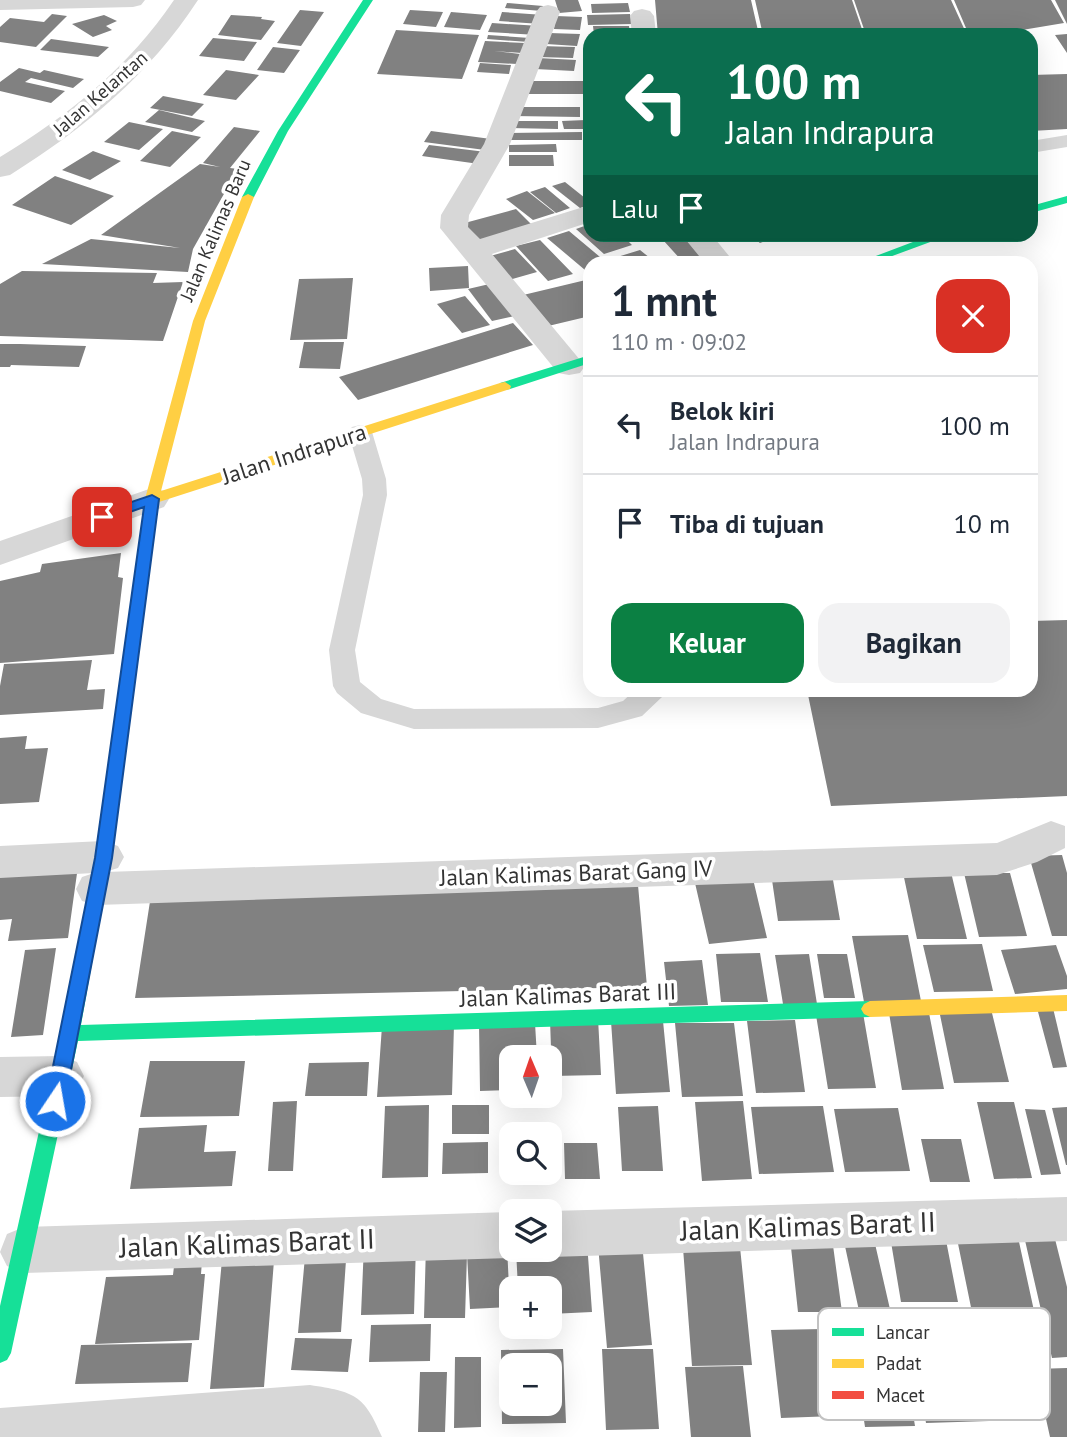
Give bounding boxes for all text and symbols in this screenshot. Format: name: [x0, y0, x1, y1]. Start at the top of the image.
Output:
street label: Jalan Kelantan: [47, 45, 152, 141]
text: 100 m: [726, 49, 861, 113]
icon: left: [611, 56, 702, 147]
text: Jalan Indrapura: [726, 111, 935, 153]
street label: Jalan Kalimas Baru: [174, 156, 256, 305]
icon: arrive: [672, 189, 710, 227]
text: Lalu: [611, 192, 658, 225]
text: 1 mnt: [611, 273, 717, 328]
button: close: [936, 279, 1010, 353]
text: 110 m · 09:02: [611, 327, 747, 356]
text: Belok kiri: [670, 394, 775, 427]
icon: left: [611, 406, 649, 444]
text: 100 m: [939, 409, 1010, 442]
street label: Jalan Indrapura: [217, 417, 370, 491]
text: Jalan Indrapura: [670, 427, 820, 456]
pin: [72, 487, 132, 547]
icon: arrive: [83, 498, 121, 536]
icon: arrive: [611, 504, 649, 542]
text: Tiba di tujuan: [670, 507, 824, 540]
text: 10 m: [954, 507, 1010, 540]
button: Keluar: [611, 603, 804, 683]
button: Bagikan: [818, 603, 1010, 683]
street label: Jalan Kalimas Barat Gang IV: [438, 853, 714, 892]
street label: Jalan Kalimas Barat III: [458, 976, 677, 1013]
north arrow: [499, 1045, 562, 1108]
map controls: [499, 1045, 562, 1416]
position arrow: [18, 1064, 92, 1138]
button: search: [499, 1122, 562, 1185]
button: layers: [499, 1199, 562, 1262]
street label: Jalan Kalimas Barat II: [679, 1203, 936, 1248]
street label: Jalan Kalimas Barat II: [118, 1220, 375, 1265]
button: +: [499, 1276, 562, 1339]
legend: [818, 1308, 1050, 1420]
text: Lancar: [876, 1320, 930, 1344]
text: Padat: [876, 1351, 922, 1375]
button: −: [499, 1353, 562, 1416]
text: Macet: [876, 1383, 925, 1407]

